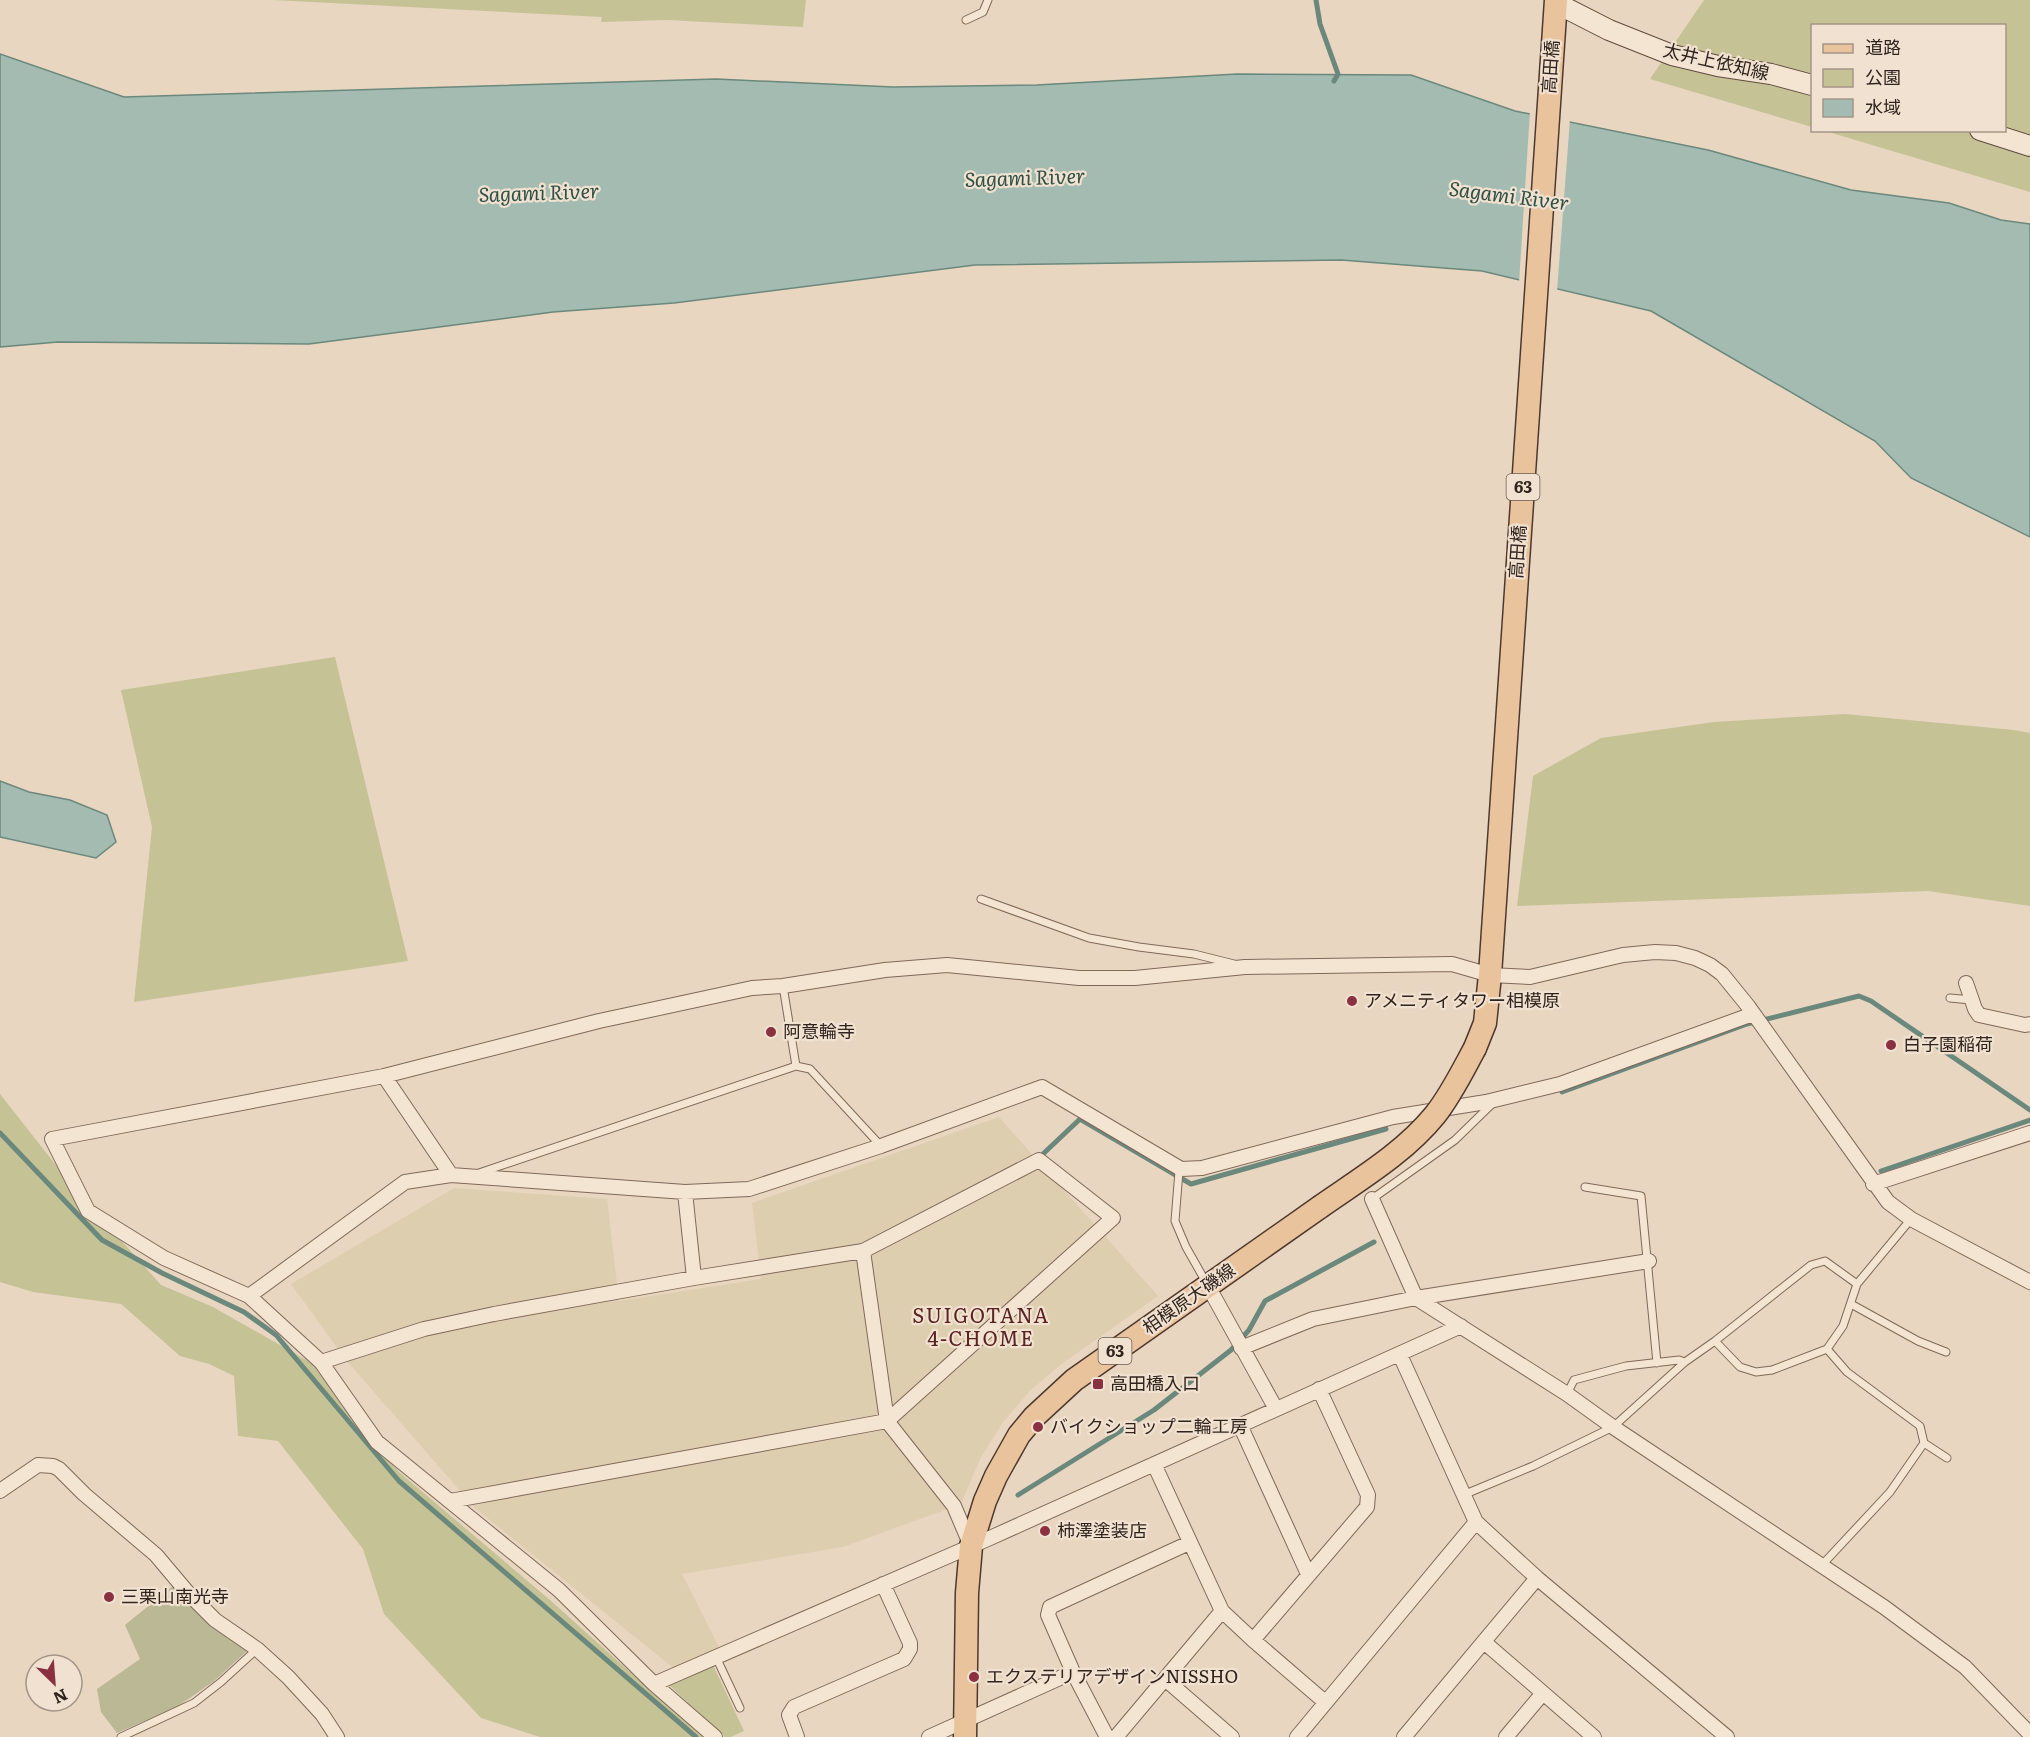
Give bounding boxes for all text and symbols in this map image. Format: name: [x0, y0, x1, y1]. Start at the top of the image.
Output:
legend: [1811, 24, 2006, 132]
text: 道路: [1865, 33, 1901, 60]
street label: 太井上依知線: [1661, 35, 1772, 86]
street label: 高田橋: [1534, 39, 1565, 95]
text: 公園: [1865, 63, 1901, 90]
text: 水域: [1865, 93, 1901, 120]
water label: Sagami River: [964, 159, 1086, 193]
water label: Sagami River: [1448, 172, 1571, 216]
water label: Sagami River: [478, 174, 600, 208]
road number: 63: [1506, 474, 1540, 500]
street label: 高田橋: [1501, 524, 1532, 580]
place label: アメニティタワー相模原: [1364, 986, 1560, 1013]
marker: アメニティタワー相模原: [1345, 994, 1359, 1008]
place label: 阿意輪寺: [783, 1017, 855, 1044]
marker: 阿意輪寺: [764, 1025, 778, 1039]
place label: 白子園稲荷: [1903, 1030, 1993, 1057]
marker: 白子園稲荷: [1884, 1038, 1898, 1052]
street label: 相模原大磯線: [1136, 1256, 1240, 1340]
district label: SUIGOTANA 4-CHOME: [912, 1299, 1050, 1352]
road number: 63: [1098, 1338, 1132, 1364]
place label: 高田橋入口: [1110, 1369, 1200, 1396]
marker: 高田橋入口: [1091, 1377, 1105, 1391]
place label: バイクショップ二輪工房: [1050, 1412, 1248, 1439]
marker: バイクショップ二輪工房: [1031, 1420, 1045, 1434]
place label: 柿澤塗装店: [1057, 1516, 1147, 1543]
marker: 柿澤塗装店: [1038, 1524, 1052, 1538]
place label: 三栗山南光寺: [121, 1582, 229, 1609]
marker: 三栗山南光寺: [102, 1590, 116, 1604]
north arrow: [24, 1653, 84, 1713]
place label: エクステリアデザインNISSHO: [986, 1662, 1238, 1689]
marker: エクステリアデザインNISSHO: [967, 1670, 981, 1684]
text: N: [50, 1684, 72, 1711]

